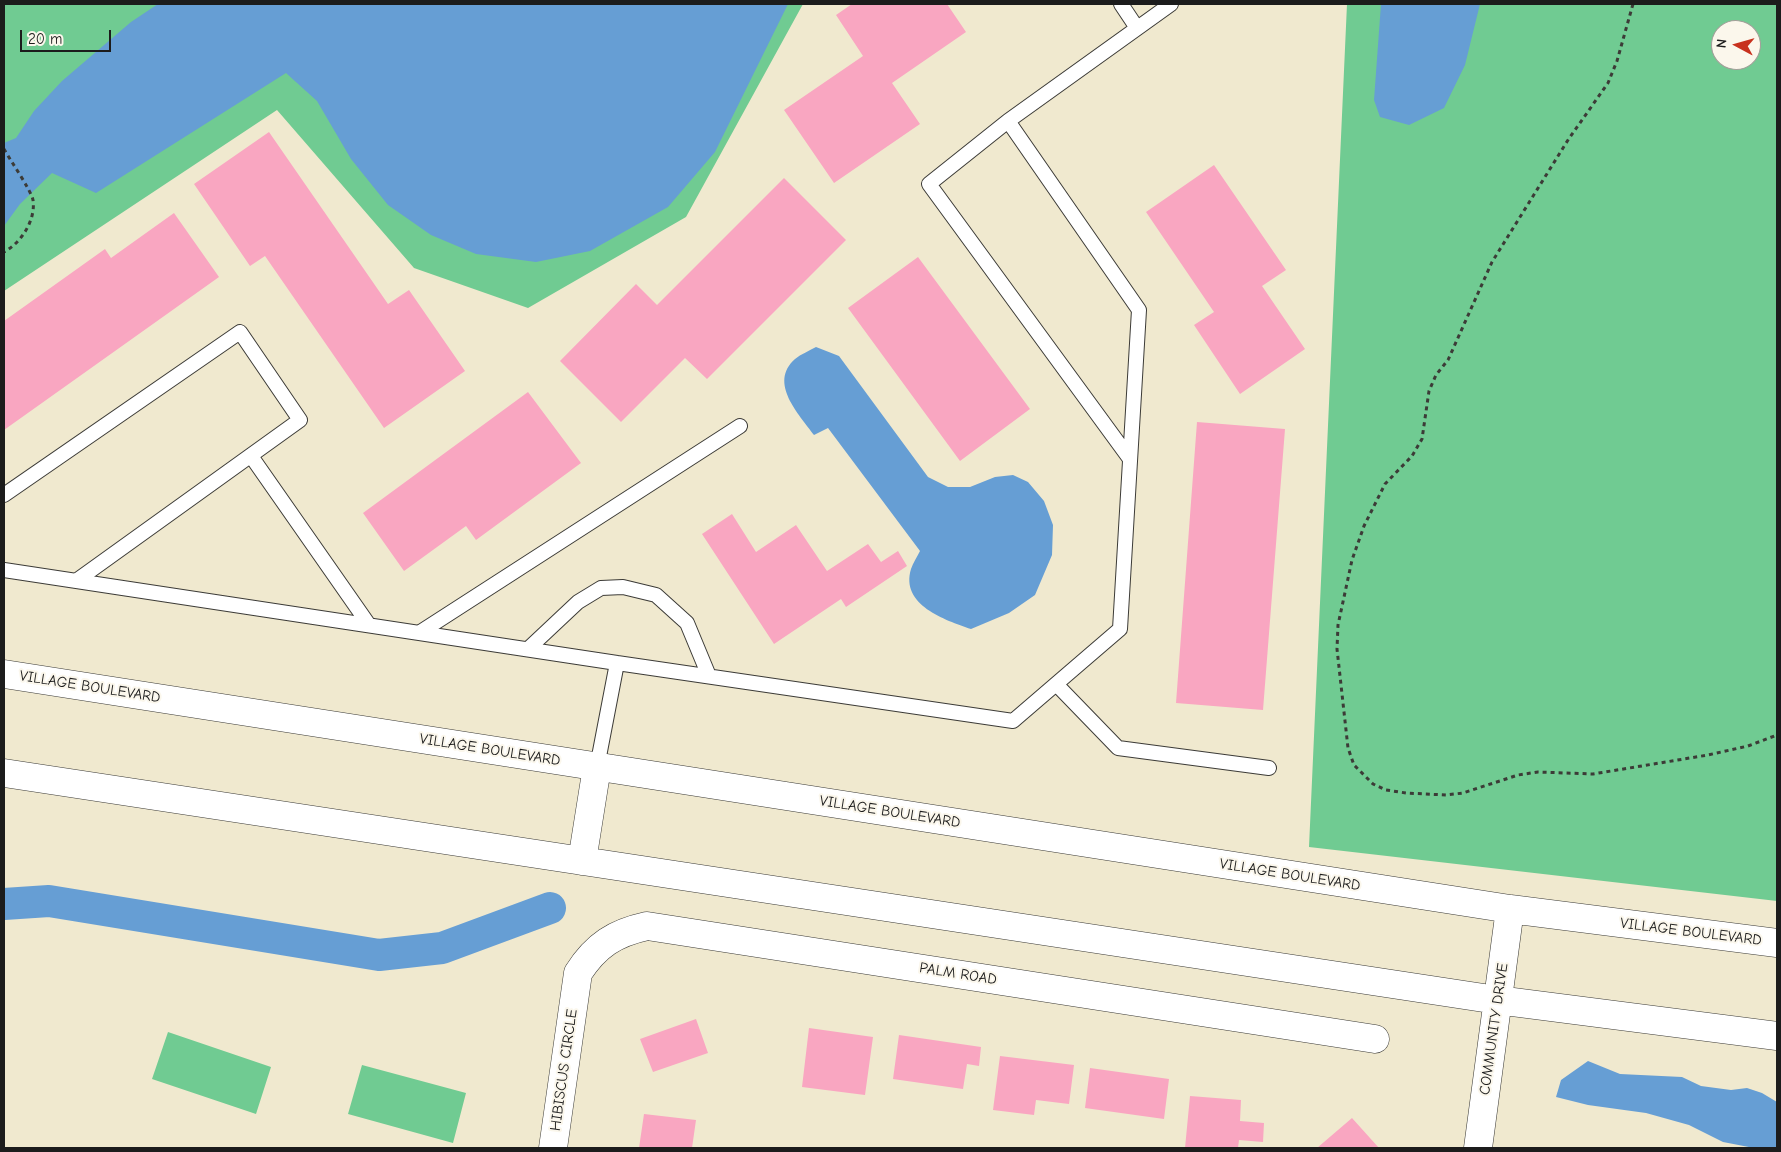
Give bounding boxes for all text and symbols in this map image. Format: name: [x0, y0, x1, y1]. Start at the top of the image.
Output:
scale bar: [22, 20, 114, 52]
north arrow: [1711, 20, 1761, 70]
text: 20 m: [28, 30, 62, 48]
text: N: [1713, 38, 1731, 49]
street label: VILLAGE BOULEVARD: [18, 667, 162, 707]
street label: VILLAGE BOULEVARD: [418, 730, 562, 770]
street label: VILLAGE BOULEVARD: [818, 792, 962, 832]
street label: VILLAGE BOULEVARD: [1218, 855, 1362, 895]
street label: VILLAGE BOULEVARD: [1619, 914, 1763, 950]
street label: PALM ROAD: [918, 959, 998, 989]
street label: COMMUNITY DRIVE: [1476, 962, 1512, 1096]
street label: HIBISCUS CIRCLE: [547, 1008, 581, 1132]

